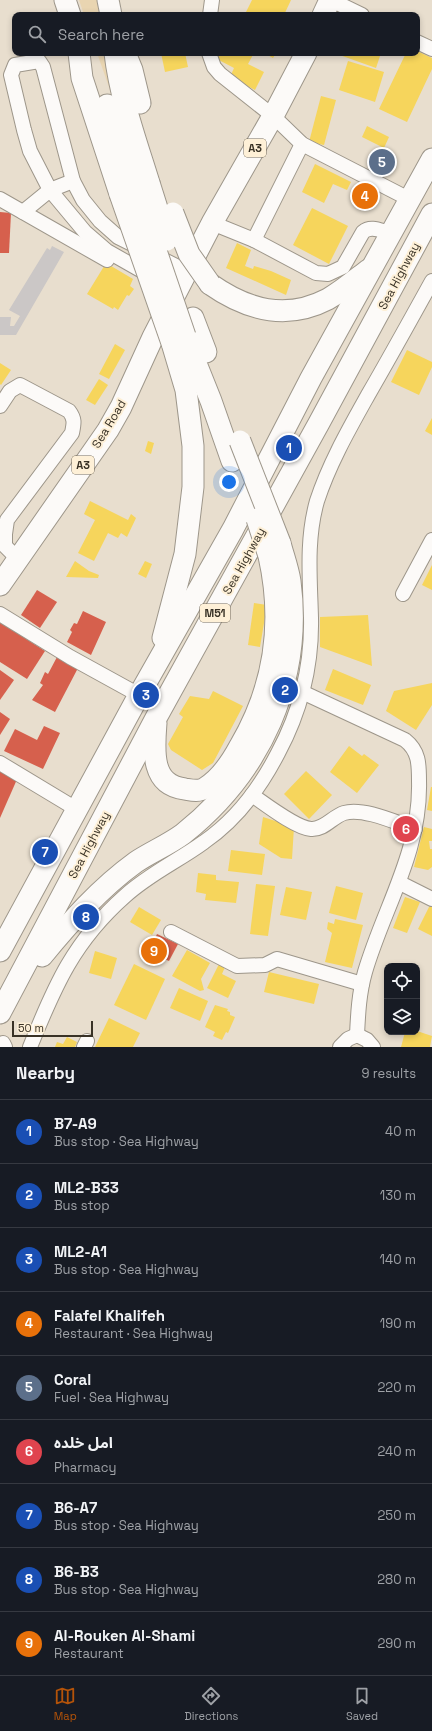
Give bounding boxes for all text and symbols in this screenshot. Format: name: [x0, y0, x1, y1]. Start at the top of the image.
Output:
search box: [12, 12, 420, 56]
icon: search: [26, 23, 48, 45]
text: Search here: [58, 25, 144, 44]
road number: A3: [244, 139, 266, 157]
pin: 5: [369, 147, 395, 177]
pin: 4: [352, 181, 378, 211]
street label: Sea Highway: [375, 240, 423, 312]
street label: Sea Road: [88, 397, 130, 451]
pin: 1: [276, 433, 302, 463]
road number: A3: [72, 456, 94, 474]
your location: [219, 472, 239, 492]
street label: Sea Highway: [219, 525, 269, 597]
road number: M51: [200, 604, 230, 622]
pin: 2: [272, 675, 298, 705]
pin: 3: [133, 680, 159, 710]
street label: Sea Highway: [65, 809, 113, 881]
pin: 6: [393, 814, 419, 844]
pin: 7: [32, 837, 58, 867]
pin: 8: [73, 902, 99, 932]
pin: 9: [141, 936, 167, 966]
map controls: [384, 963, 420, 1035]
button: locate: [384, 963, 420, 999]
button: layers: [384, 999, 420, 1035]
scale bar: [12, 1019, 93, 1038]
text: 50 m: [18, 1021, 44, 1035]
text: Nearby: [16, 1062, 75, 1084]
text: 9 results: [362, 1065, 416, 1082]
text: B7-A9: [54, 1114, 97, 1133]
text: 1: [26, 1123, 32, 1140]
text: 40 m: [385, 1123, 416, 1140]
text: Bus stop · Sea Highway: [54, 1133, 199, 1150]
text: ML2-B33: [54, 1178, 119, 1197]
text: 2: [25, 1187, 33, 1204]
text: 130 m: [380, 1187, 416, 1204]
text: Bus stop: [54, 1197, 110, 1214]
text: ML2-A1: [54, 1242, 107, 1261]
text: 3: [25, 1251, 33, 1268]
text: 140 m: [380, 1251, 416, 1268]
text: Bus stop · Sea Highway: [54, 1261, 199, 1278]
text: Falafel Khalifeh: [54, 1306, 165, 1325]
text: 4: [25, 1315, 33, 1332]
text: 190 m: [380, 1315, 416, 1332]
text: Restaurant · Sea Highway: [54, 1325, 213, 1342]
text: Coral: [54, 1370, 91, 1389]
text: 5: [25, 1379, 33, 1396]
text: 220 m: [377, 1379, 416, 1396]
text: Fuel · Sea Highway: [54, 1389, 169, 1406]
text: امل خلده: [54, 1433, 113, 1452]
text: 6: [25, 1443, 33, 1460]
text: 240 m: [378, 1443, 416, 1460]
text: Pharmacy: [54, 1459, 116, 1476]
text: B6-A7: [54, 1498, 97, 1517]
text: 7: [25, 1507, 33, 1524]
text: 250 m: [378, 1507, 416, 1524]
text: Bus stop · Sea Highway: [54, 1517, 199, 1534]
text: B6-B3: [54, 1562, 99, 1581]
text: 8: [25, 1571, 33, 1588]
text: 280 m: [377, 1571, 416, 1588]
text: Bus stop · Sea Highway: [54, 1581, 199, 1598]
text: Al-Rouken Al-Shami: [54, 1626, 195, 1645]
text: 9: [25, 1635, 33, 1652]
text: 290 m: [377, 1635, 416, 1652]
text: Restaurant: [54, 1645, 124, 1662]
tab: Map: [54, 1685, 77, 1723]
tab: Directions: [184, 1685, 238, 1723]
tab: Saved: [346, 1685, 378, 1723]

